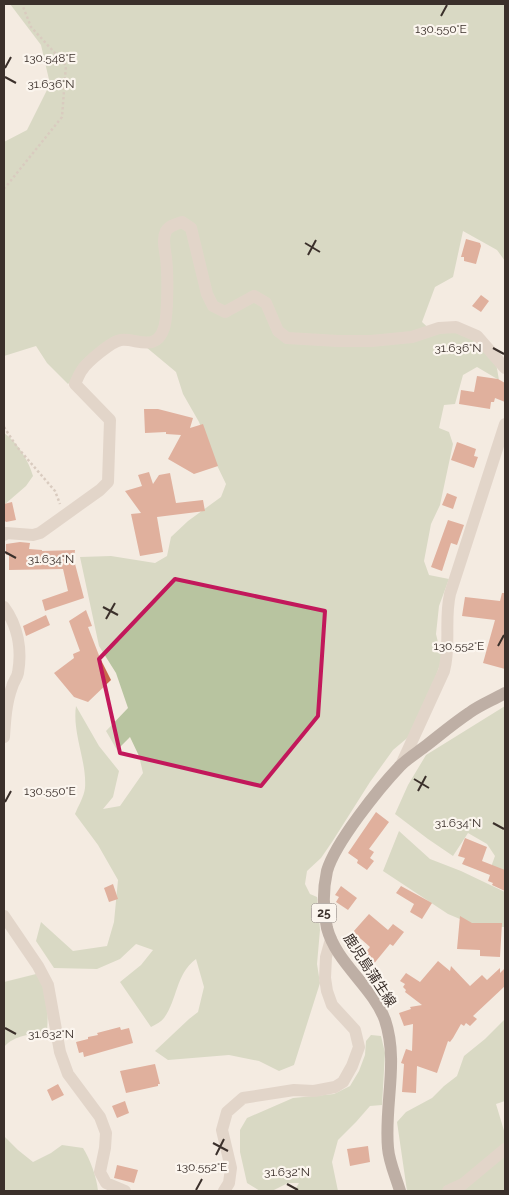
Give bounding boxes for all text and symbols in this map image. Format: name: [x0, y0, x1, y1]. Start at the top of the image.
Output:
text: 130.550°E: [415, 22, 467, 36]
text: 130.548°E: [24, 51, 76, 65]
text: 31.636°N: [27, 77, 75, 91]
text: 31.636°N: [434, 341, 482, 355]
text: 31.634°N: [28, 552, 74, 566]
text: 130.552°E: [434, 639, 484, 653]
text: 130.550°E: [24, 784, 76, 798]
text: 31.634°N: [435, 816, 481, 830]
road number: 25: [312, 904, 336, 922]
street label: 鹿児島蒲生線: [340, 930, 400, 1010]
text: 31.632°N: [28, 1027, 74, 1041]
text: 130.552°E: [177, 1160, 227, 1174]
text: 31.632°N: [264, 1165, 310, 1179]

